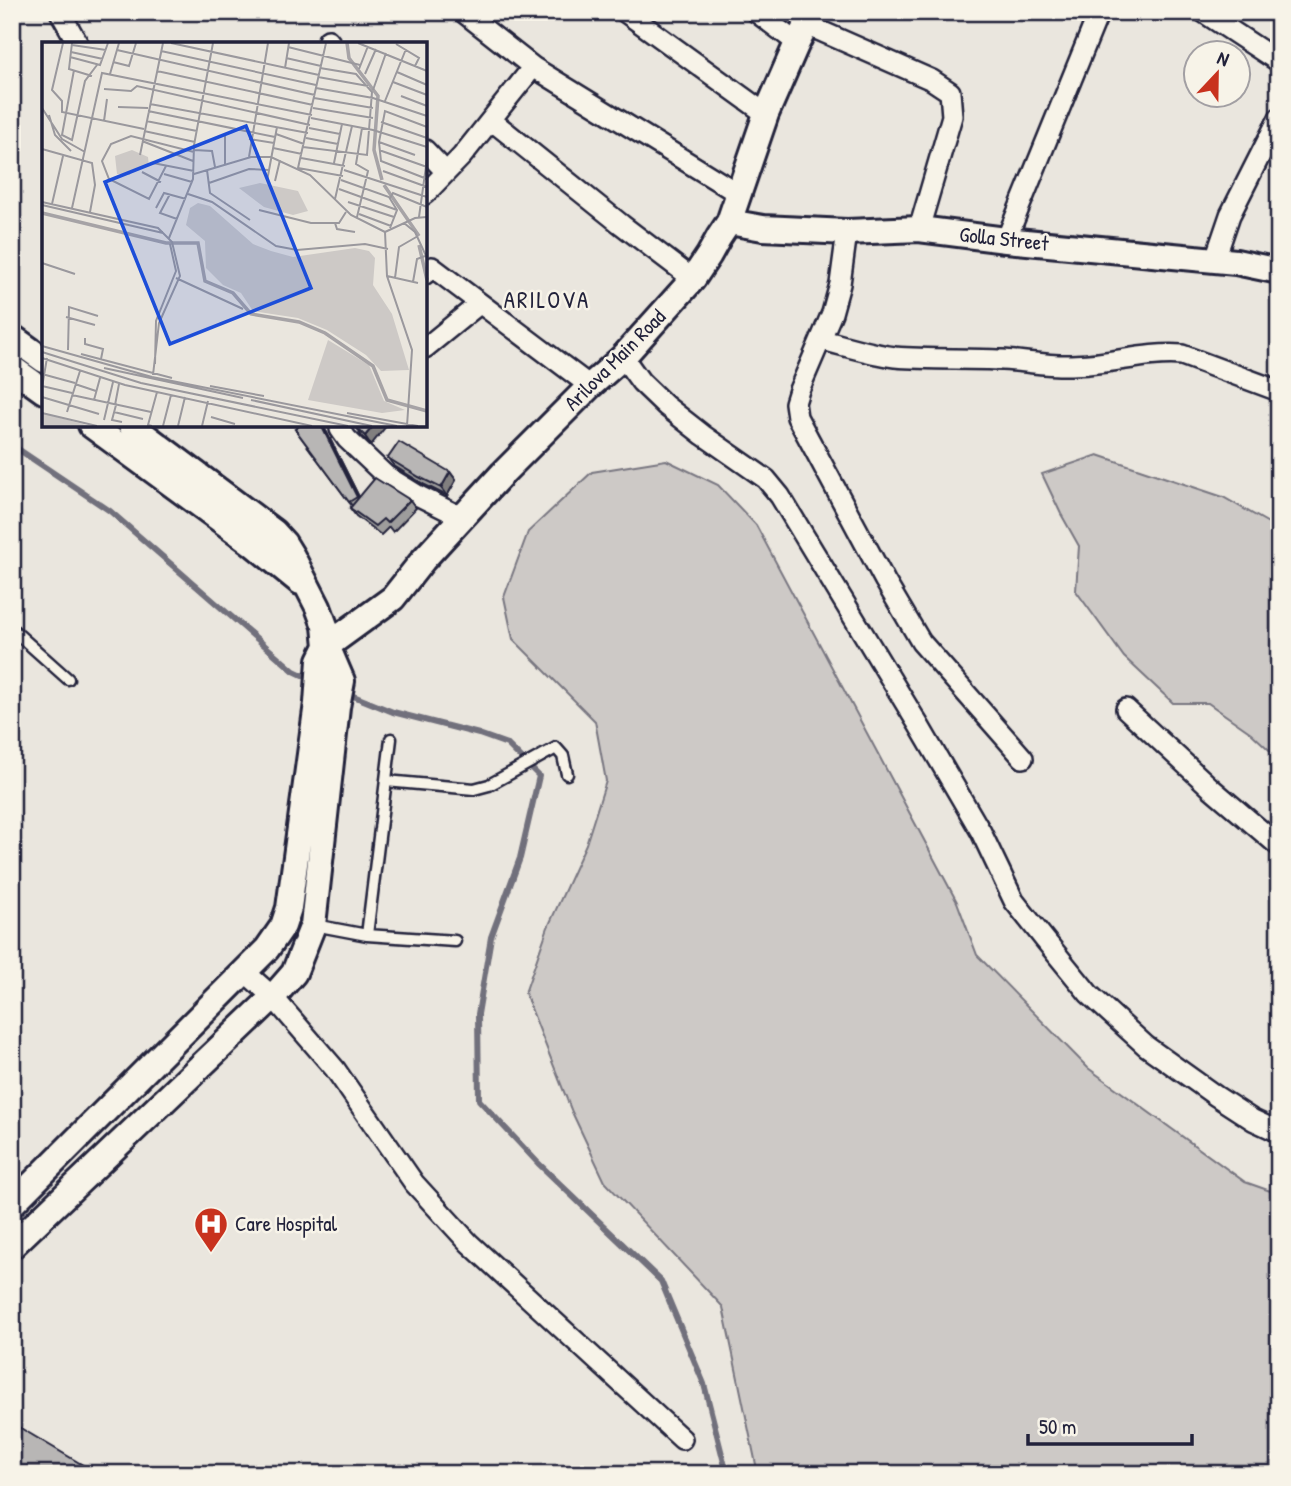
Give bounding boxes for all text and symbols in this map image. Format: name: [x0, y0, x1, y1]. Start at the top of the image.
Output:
north arrow: [1182, 38, 1252, 108]
inset map: [42, 42, 427, 427]
text: N: [1214, 44, 1233, 72]
street label: Golla Street: [958, 219, 1051, 258]
district label: ARILOVA: [504, 284, 590, 315]
street label: Arilova Main Road: [557, 302, 672, 417]
hospital icon: Care Hospital: [192, 1205, 230, 1254]
place label: Care Hospital: [235, 1209, 338, 1238]
scale bar: [1028, 1402, 1193, 1446]
text: 50 m: [1039, 1412, 1076, 1441]

